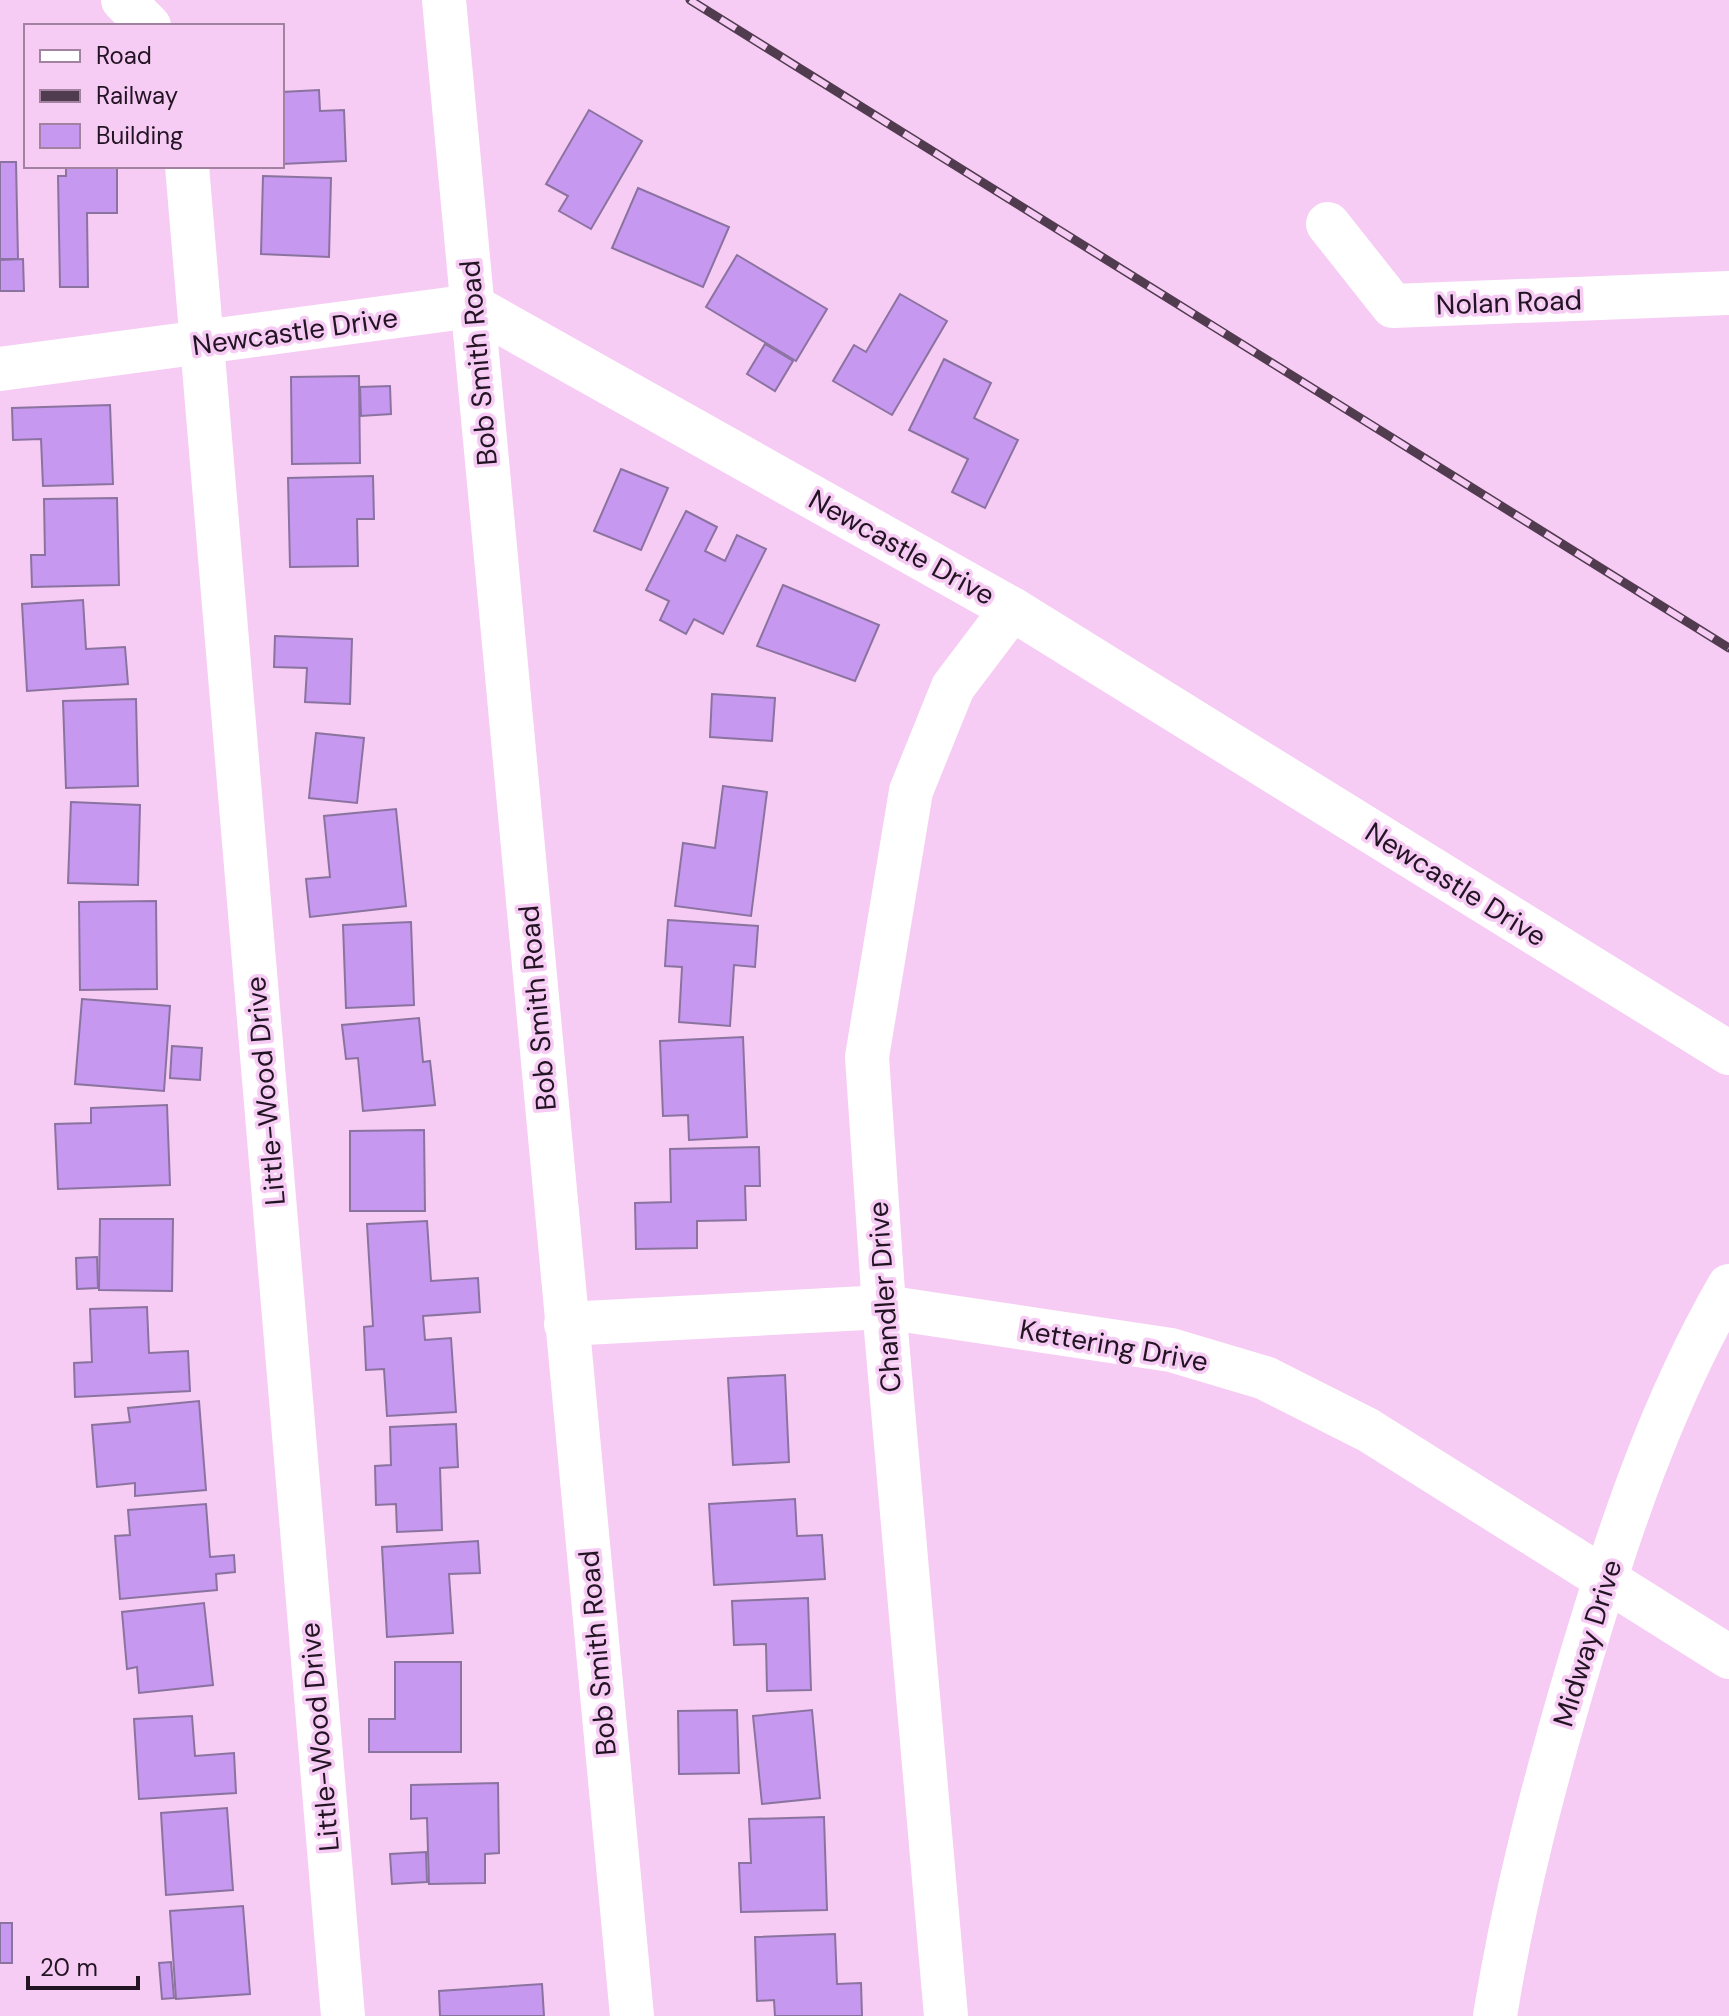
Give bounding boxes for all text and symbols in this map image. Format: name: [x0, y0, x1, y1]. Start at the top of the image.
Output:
legend: [24, 24, 284, 168]
text: Road: [96, 40, 152, 71]
text: Railway: [96, 80, 178, 111]
text: Building: [96, 120, 183, 151]
street label: Bob Smith Road: [451, 259, 506, 467]
street label: Nolan Road: [1435, 281, 1583, 324]
street label: Newcastle Drive: [190, 299, 400, 364]
street label: Newcastle Drive: [802, 481, 1001, 614]
street label: Newcastle Drive: [1358, 814, 1553, 955]
street label: Bob Smith Road: [510, 904, 565, 1112]
street label: Little-Wood Drive: [237, 975, 294, 1207]
street label: Chandler Drive: [859, 1200, 910, 1394]
street label: Kettering Drive: [1017, 1311, 1211, 1380]
street label: Bob Smith Road: [570, 1549, 625, 1757]
street label: Midway Drive: [1545, 1555, 1630, 1731]
street label: Little-Wood Drive: [291, 1621, 348, 1853]
scale bar: [28, 1940, 138, 1990]
text: 20 m: [40, 1952, 98, 1983]

